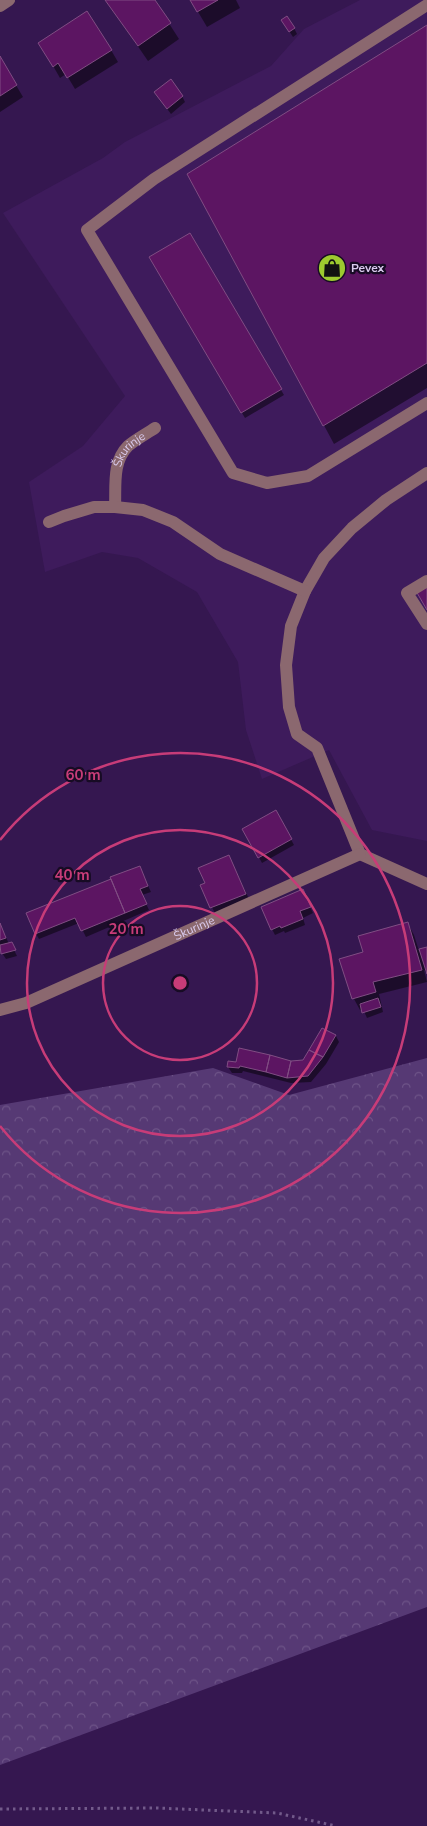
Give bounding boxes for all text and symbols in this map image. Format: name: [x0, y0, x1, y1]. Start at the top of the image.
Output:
shop icon: Pevex: [317, 253, 347, 283]
place label: Pevex: [351, 260, 385, 276]
street label: Škurinje: [109, 428, 148, 469]
text: 60 m: [65, 765, 101, 785]
text: 40 m: [54, 865, 90, 885]
street label: Škurinje: [171, 912, 217, 944]
text: 20 m: [108, 919, 144, 939]
centre of rings: [171, 974, 189, 992]

